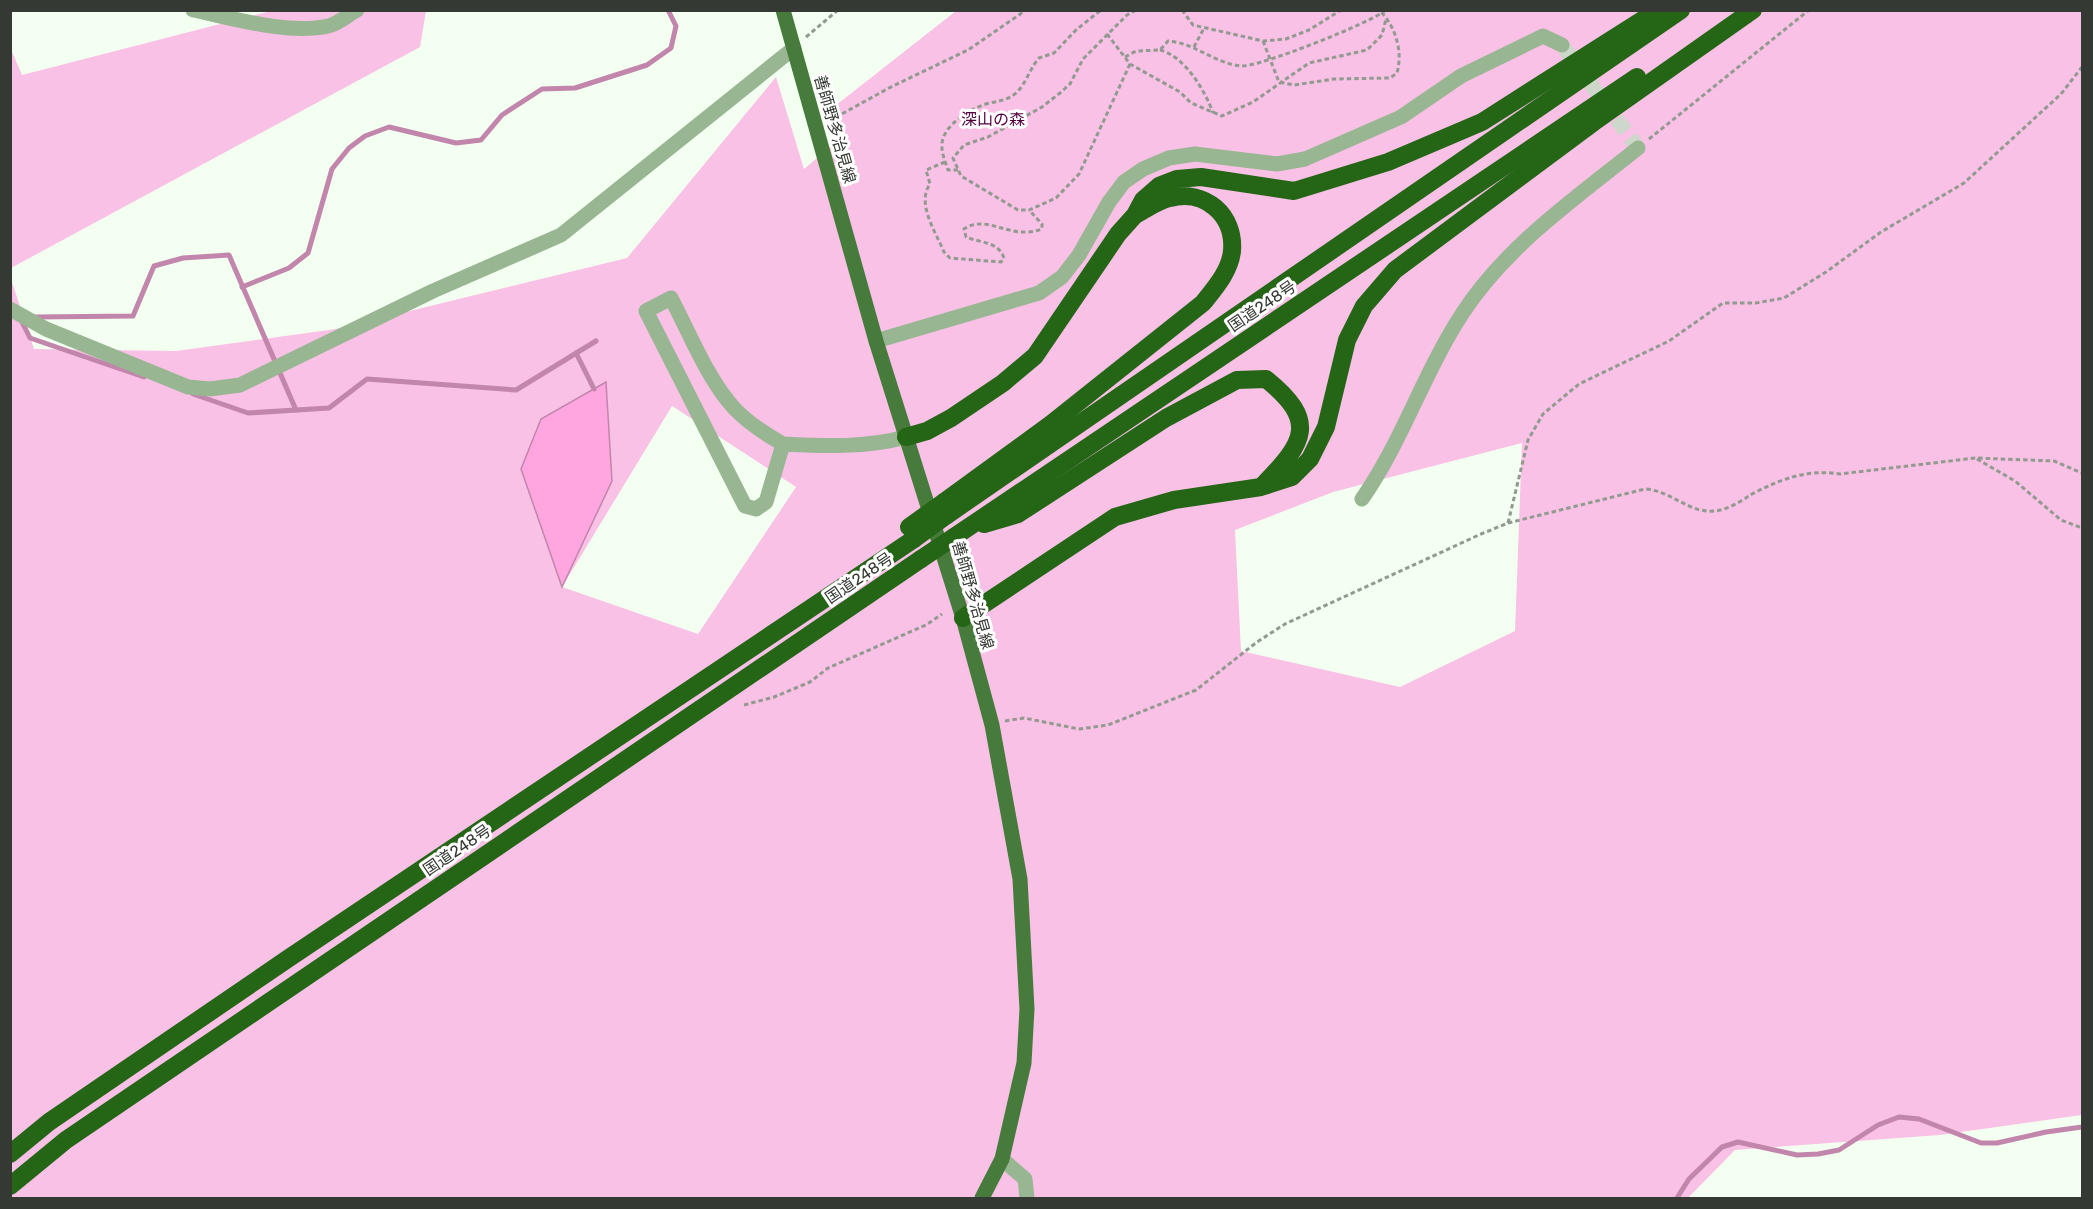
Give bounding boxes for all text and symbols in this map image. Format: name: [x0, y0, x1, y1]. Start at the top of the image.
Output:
street label: 善師野多治見線: [810, 73, 860, 185]
park label: 深山の森: [961, 110, 1025, 129]
street label: 国道248号: [1225, 276, 1299, 336]
street label: 善師野多治見線: [948, 539, 998, 651]
street label: 国道248号: [822, 548, 896, 608]
street label: 国道248号: [420, 820, 494, 880]

